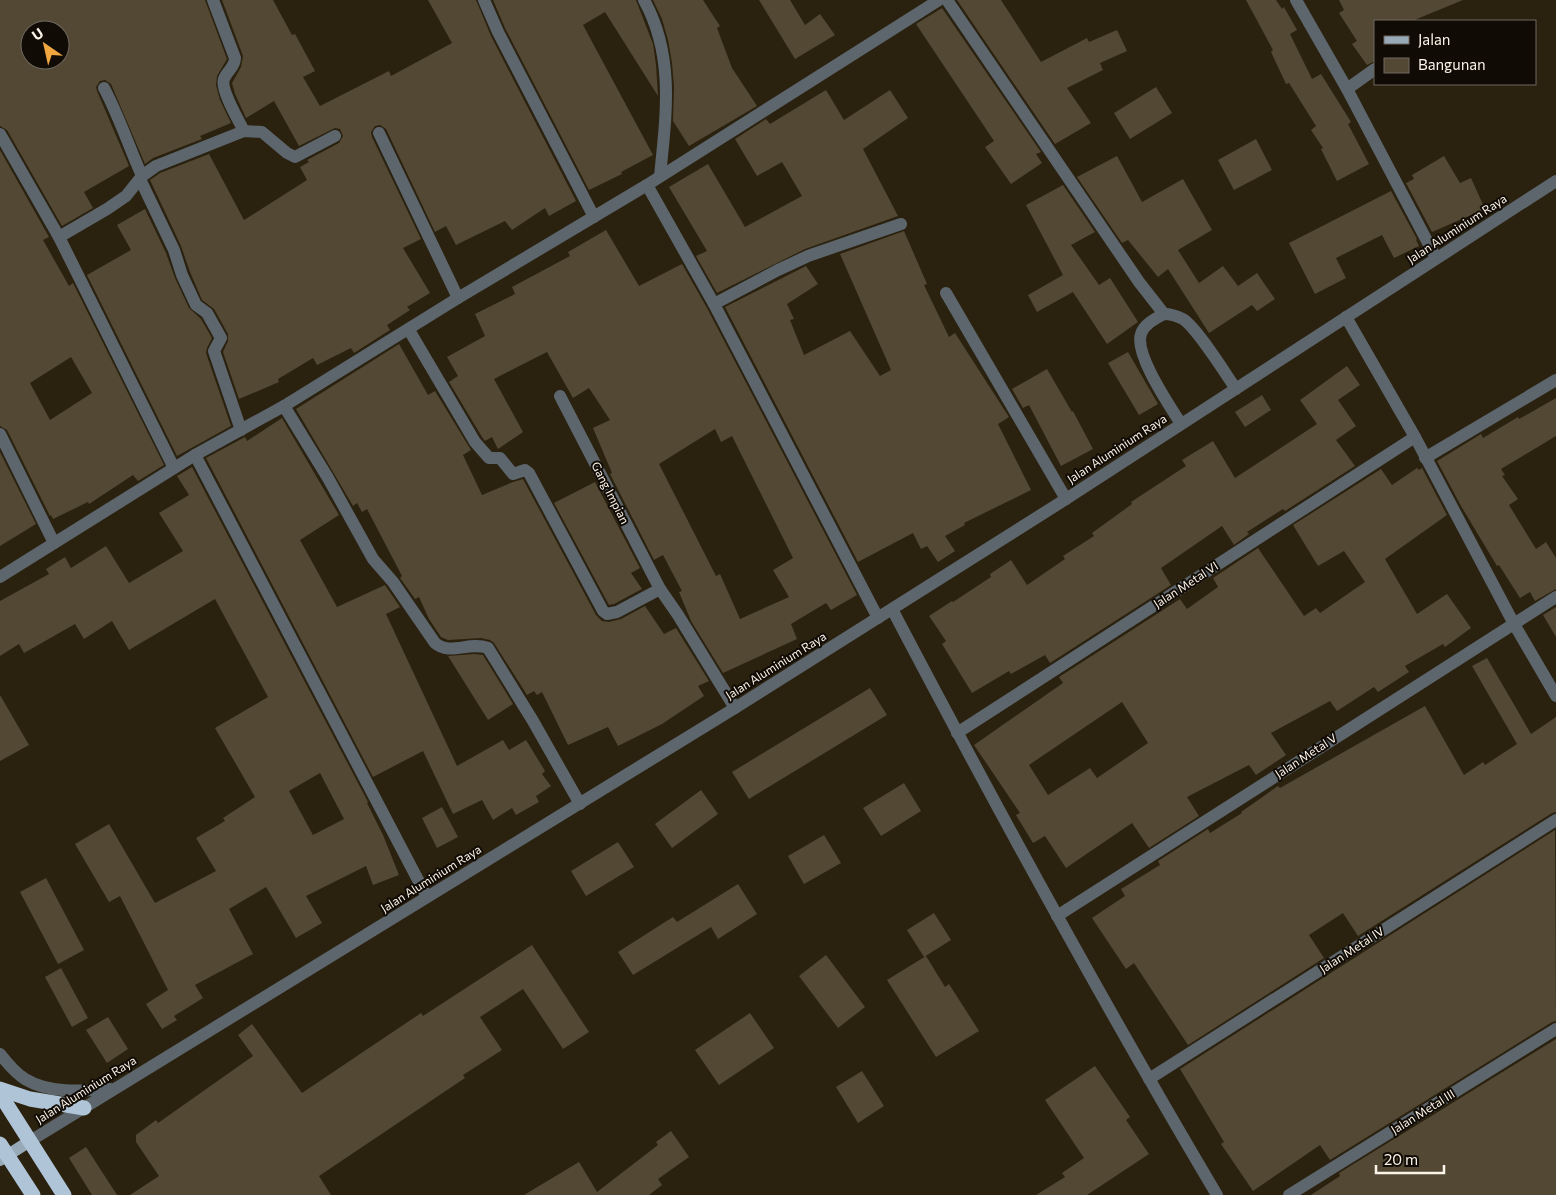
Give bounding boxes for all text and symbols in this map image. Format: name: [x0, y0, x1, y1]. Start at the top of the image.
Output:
north arrow: [20, 20, 70, 70]
legend: [1374, 20, 1536, 85]
text: U: [28, 24, 46, 44]
text: Jalan: [1418, 30, 1450, 48]
text: Bangunan: [1418, 55, 1486, 73]
street label: Jalan Aluminium Raya: [1404, 191, 1509, 266]
street label: Jalan Aluminium Raya: [1064, 411, 1169, 486]
street label: Gang Impian: [589, 459, 633, 526]
street label: Jalan Metal VI: [1151, 558, 1221, 611]
street label: Jalan Aluminium Raya: [723, 629, 829, 703]
street label: Jalan Metal V: [1272, 730, 1339, 781]
street label: Jalan Aluminium Raya: [378, 842, 484, 916]
street label: Jalan Metal IV: [1317, 923, 1387, 976]
street label: Jalan Aluminium Raya: [33, 1053, 139, 1127]
street label: Jalan Metal III: [1388, 1086, 1457, 1137]
scale bar: [1376, 1142, 1444, 1174]
text: 20 m: [1384, 1150, 1418, 1168]

